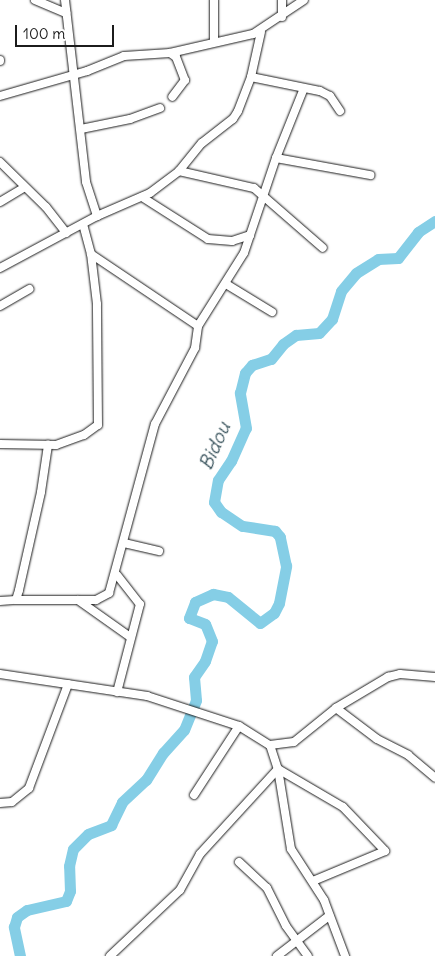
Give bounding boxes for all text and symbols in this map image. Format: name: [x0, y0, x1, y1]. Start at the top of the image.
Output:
scale bar: [18, 15, 116, 47]
text: 100 m: [23, 24, 65, 43]
water label: Bidou: [194, 419, 236, 473]

